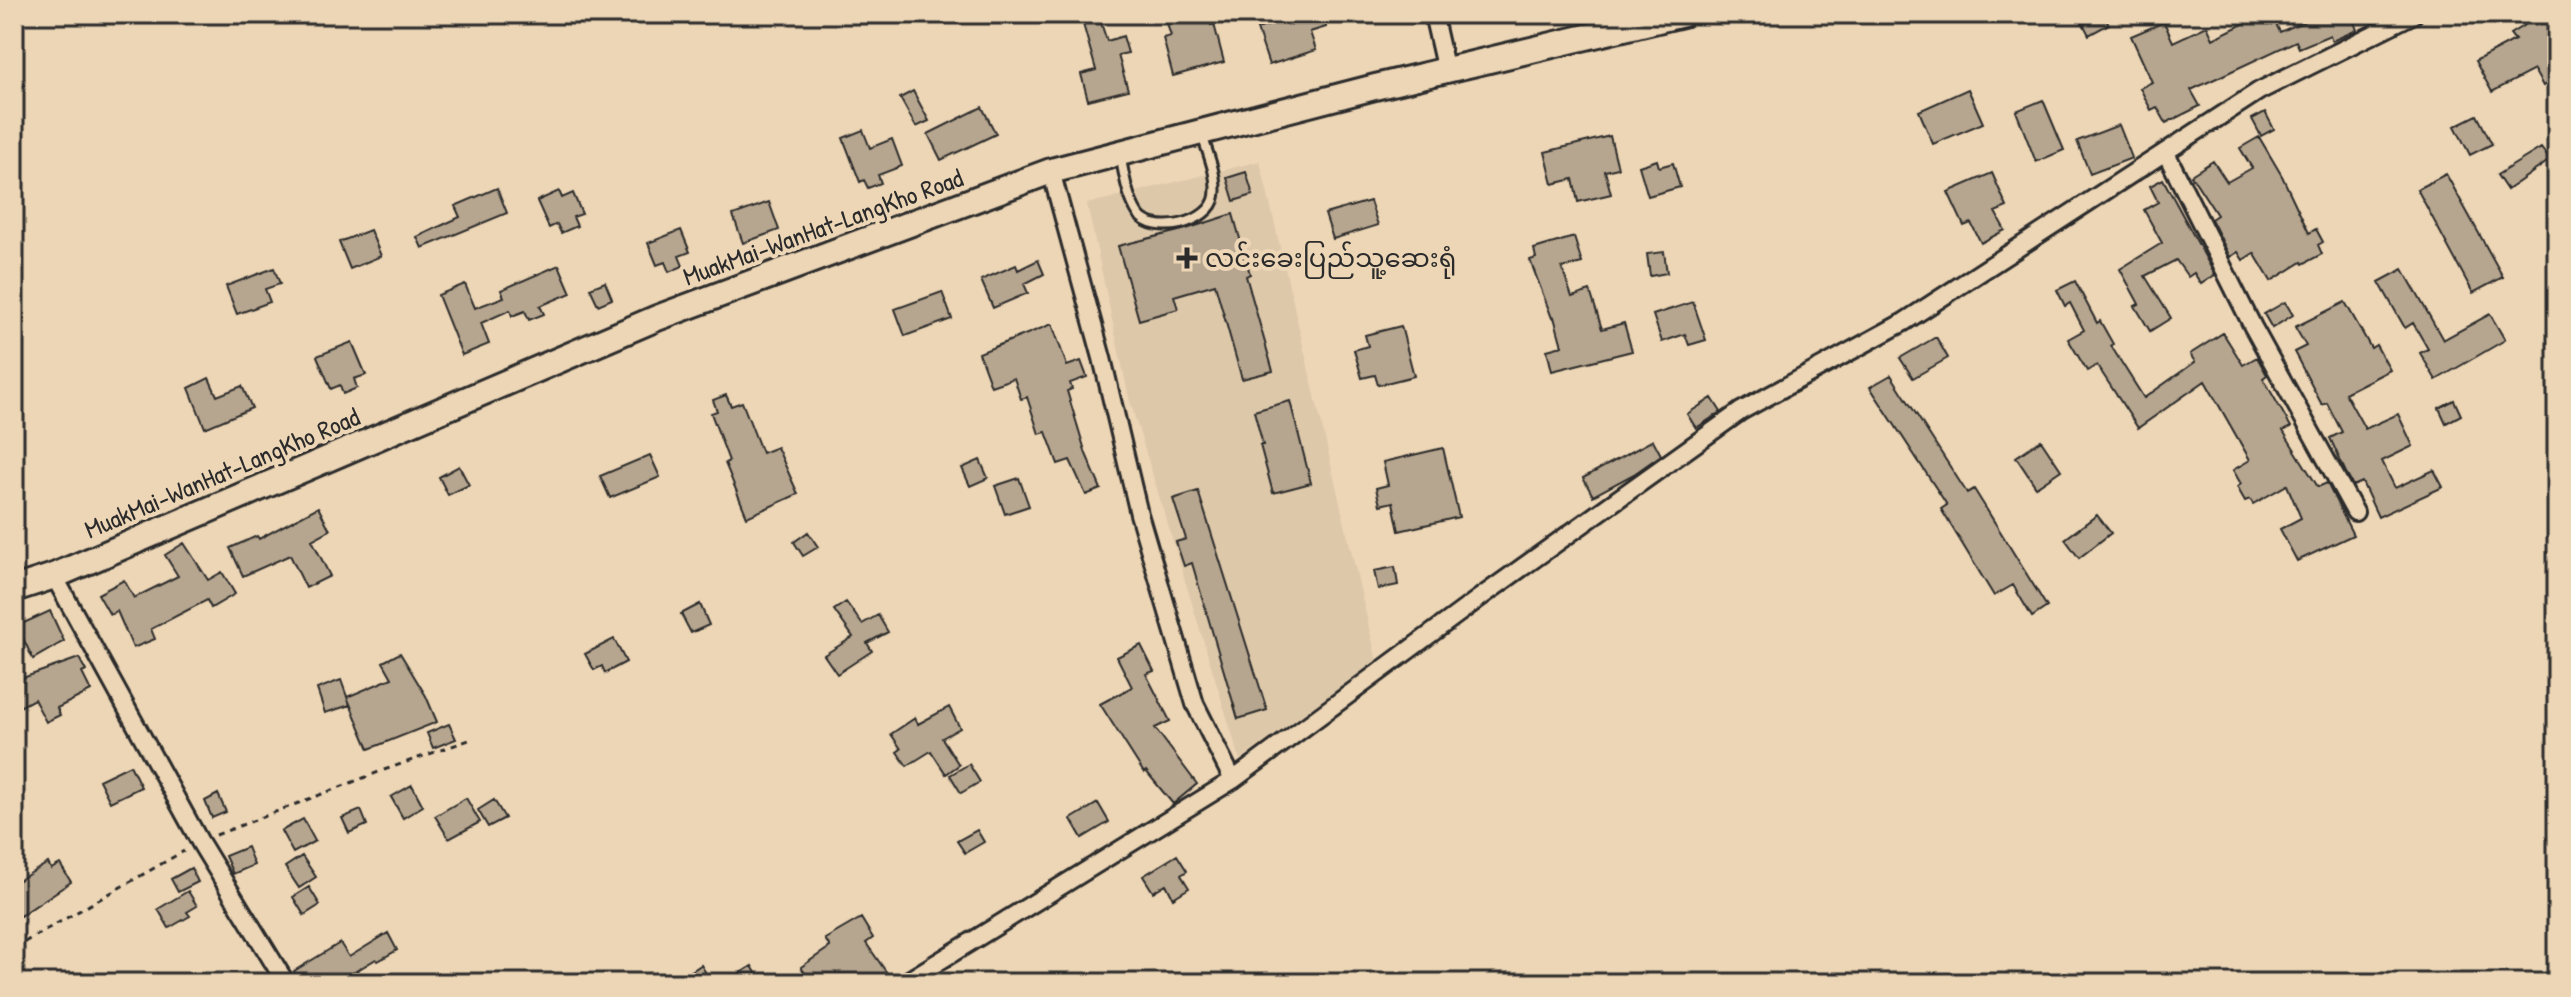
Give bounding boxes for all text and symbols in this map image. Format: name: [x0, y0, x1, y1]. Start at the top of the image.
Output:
street label: MuakMai-WanHat-LangKho Road: [678, 160, 968, 293]
place label: လင်းခေးပြည်သူ့ဆေးရုံ: [1205, 240, 1457, 279]
marker: လင်းခေးပြည်သူ့ဆေးရုံ: [1176, 247, 1198, 269]
street label: MuakMai-WanHat-LangKho Road: [79, 399, 365, 546]

